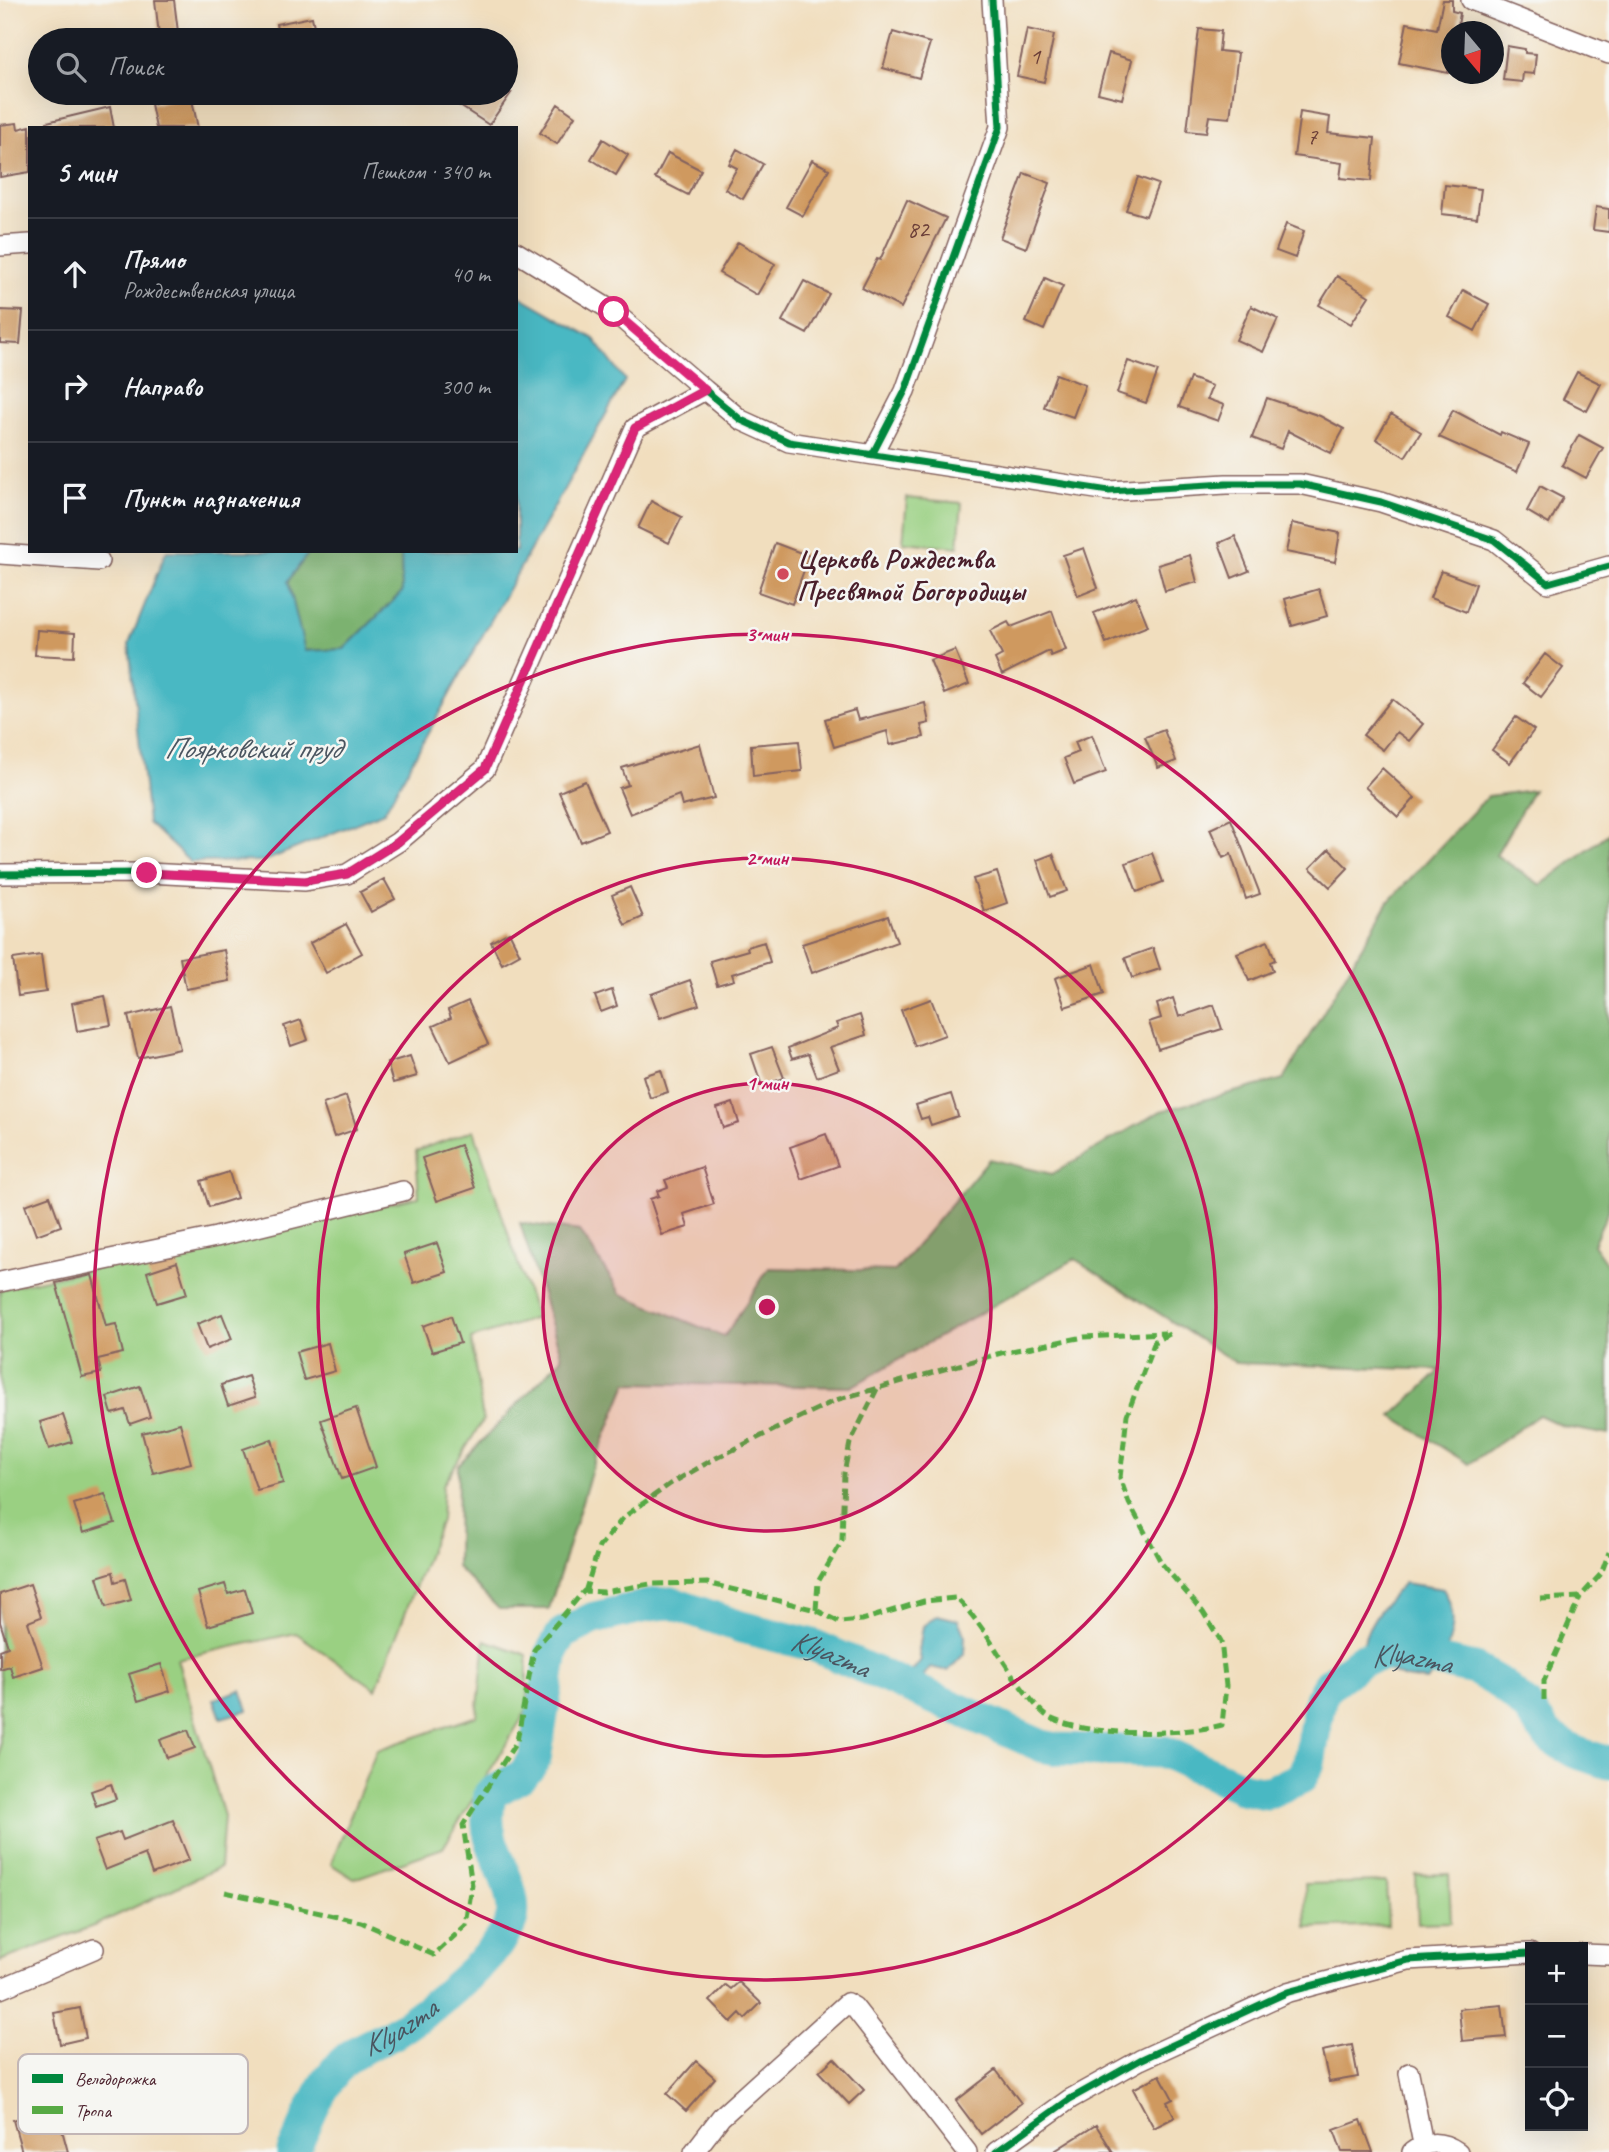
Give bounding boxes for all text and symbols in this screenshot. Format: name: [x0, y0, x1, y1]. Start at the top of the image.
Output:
north arrow: [1441, 21, 1504, 84]
search box: [28, 28, 518, 105]
house number: 1: [1030, 41, 1042, 71]
icon: search: [52, 48, 90, 86]
text: Поиск: [108, 50, 163, 83]
house number: 7: [1307, 121, 1319, 151]
text: 5 мин: [56, 153, 117, 191]
text: Пешком · 340 m: [362, 157, 490, 186]
house number: 82: [907, 214, 931, 244]
text: Прямо: [123, 243, 185, 276]
icon: ahead: [56, 255, 94, 293]
text: 40 m: [451, 260, 490, 289]
text: Рождественская улица: [123, 276, 294, 305]
route start: [598, 296, 629, 327]
icon: right: [56, 367, 94, 405]
text: Направо: [123, 370, 202, 403]
text: 300 m: [441, 372, 490, 401]
icon: arrive: [56, 479, 94, 517]
text: Пункт назначения: [123, 482, 299, 515]
place label: Церковь Рождества Пресвятой Богородицы: [797, 541, 1027, 608]
marker: Церковь Рождества Пресвятой Богородицы: [775, 566, 791, 582]
text: 3 мин: [746, 621, 790, 647]
water label: Поярковский пруд: [164, 729, 346, 767]
text: 2 мин: [746, 845, 790, 871]
route end: [131, 857, 162, 888]
text: 1 мин: [746, 1070, 790, 1096]
centre of rings: [755, 1295, 779, 1319]
water label: Klyazma: [787, 1621, 878, 1688]
water label: Klyazma: [1367, 1633, 1458, 1683]
map controls: [1525, 1942, 1588, 2131]
button: +: [1525, 1942, 1588, 2005]
water label: Klyazma: [356, 1988, 447, 2065]
button: −: [1525, 2005, 1588, 2068]
legend: [18, 2054, 248, 2134]
text: Велодорожка: [75, 2067, 157, 2091]
button: locate: [1525, 2068, 1588, 2131]
text: Тропа: [75, 2099, 112, 2123]

